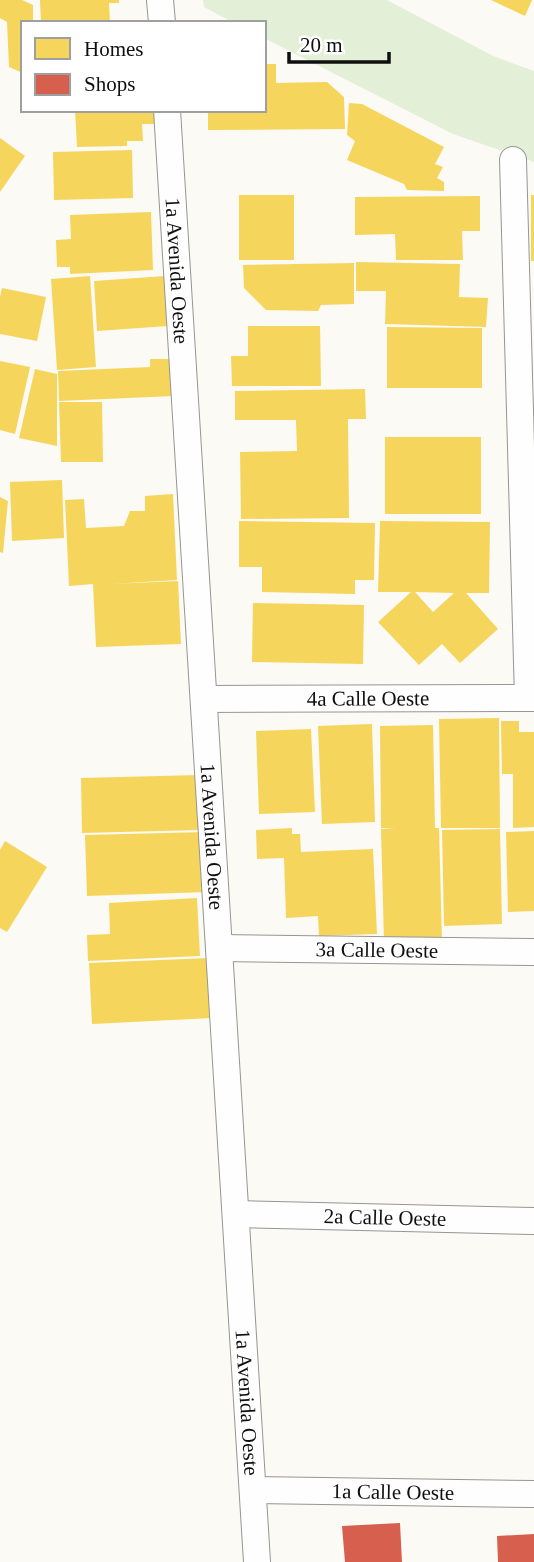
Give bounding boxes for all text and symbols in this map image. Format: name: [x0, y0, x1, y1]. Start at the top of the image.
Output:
legend: [21, 21, 266, 112]
scale bar: [289, 21, 389, 65]
text: 20 m: [300, 33, 343, 57]
text: Homes: [84, 37, 144, 61]
text: Shops: [84, 72, 135, 96]
street label: 1a Avenida Oeste: [160, 197, 193, 345]
street label: 4a Calle Oeste: [307, 686, 429, 711]
street label: 1a Avenida Oeste: [196, 763, 229, 911]
street label: 3a Calle Oeste: [316, 937, 438, 963]
street label: 2a Calle Oeste: [323, 1204, 446, 1231]
street label: 1a Avenida Oeste: [231, 1329, 264, 1476]
street label: 1a Calle Oeste: [332, 1479, 454, 1505]

